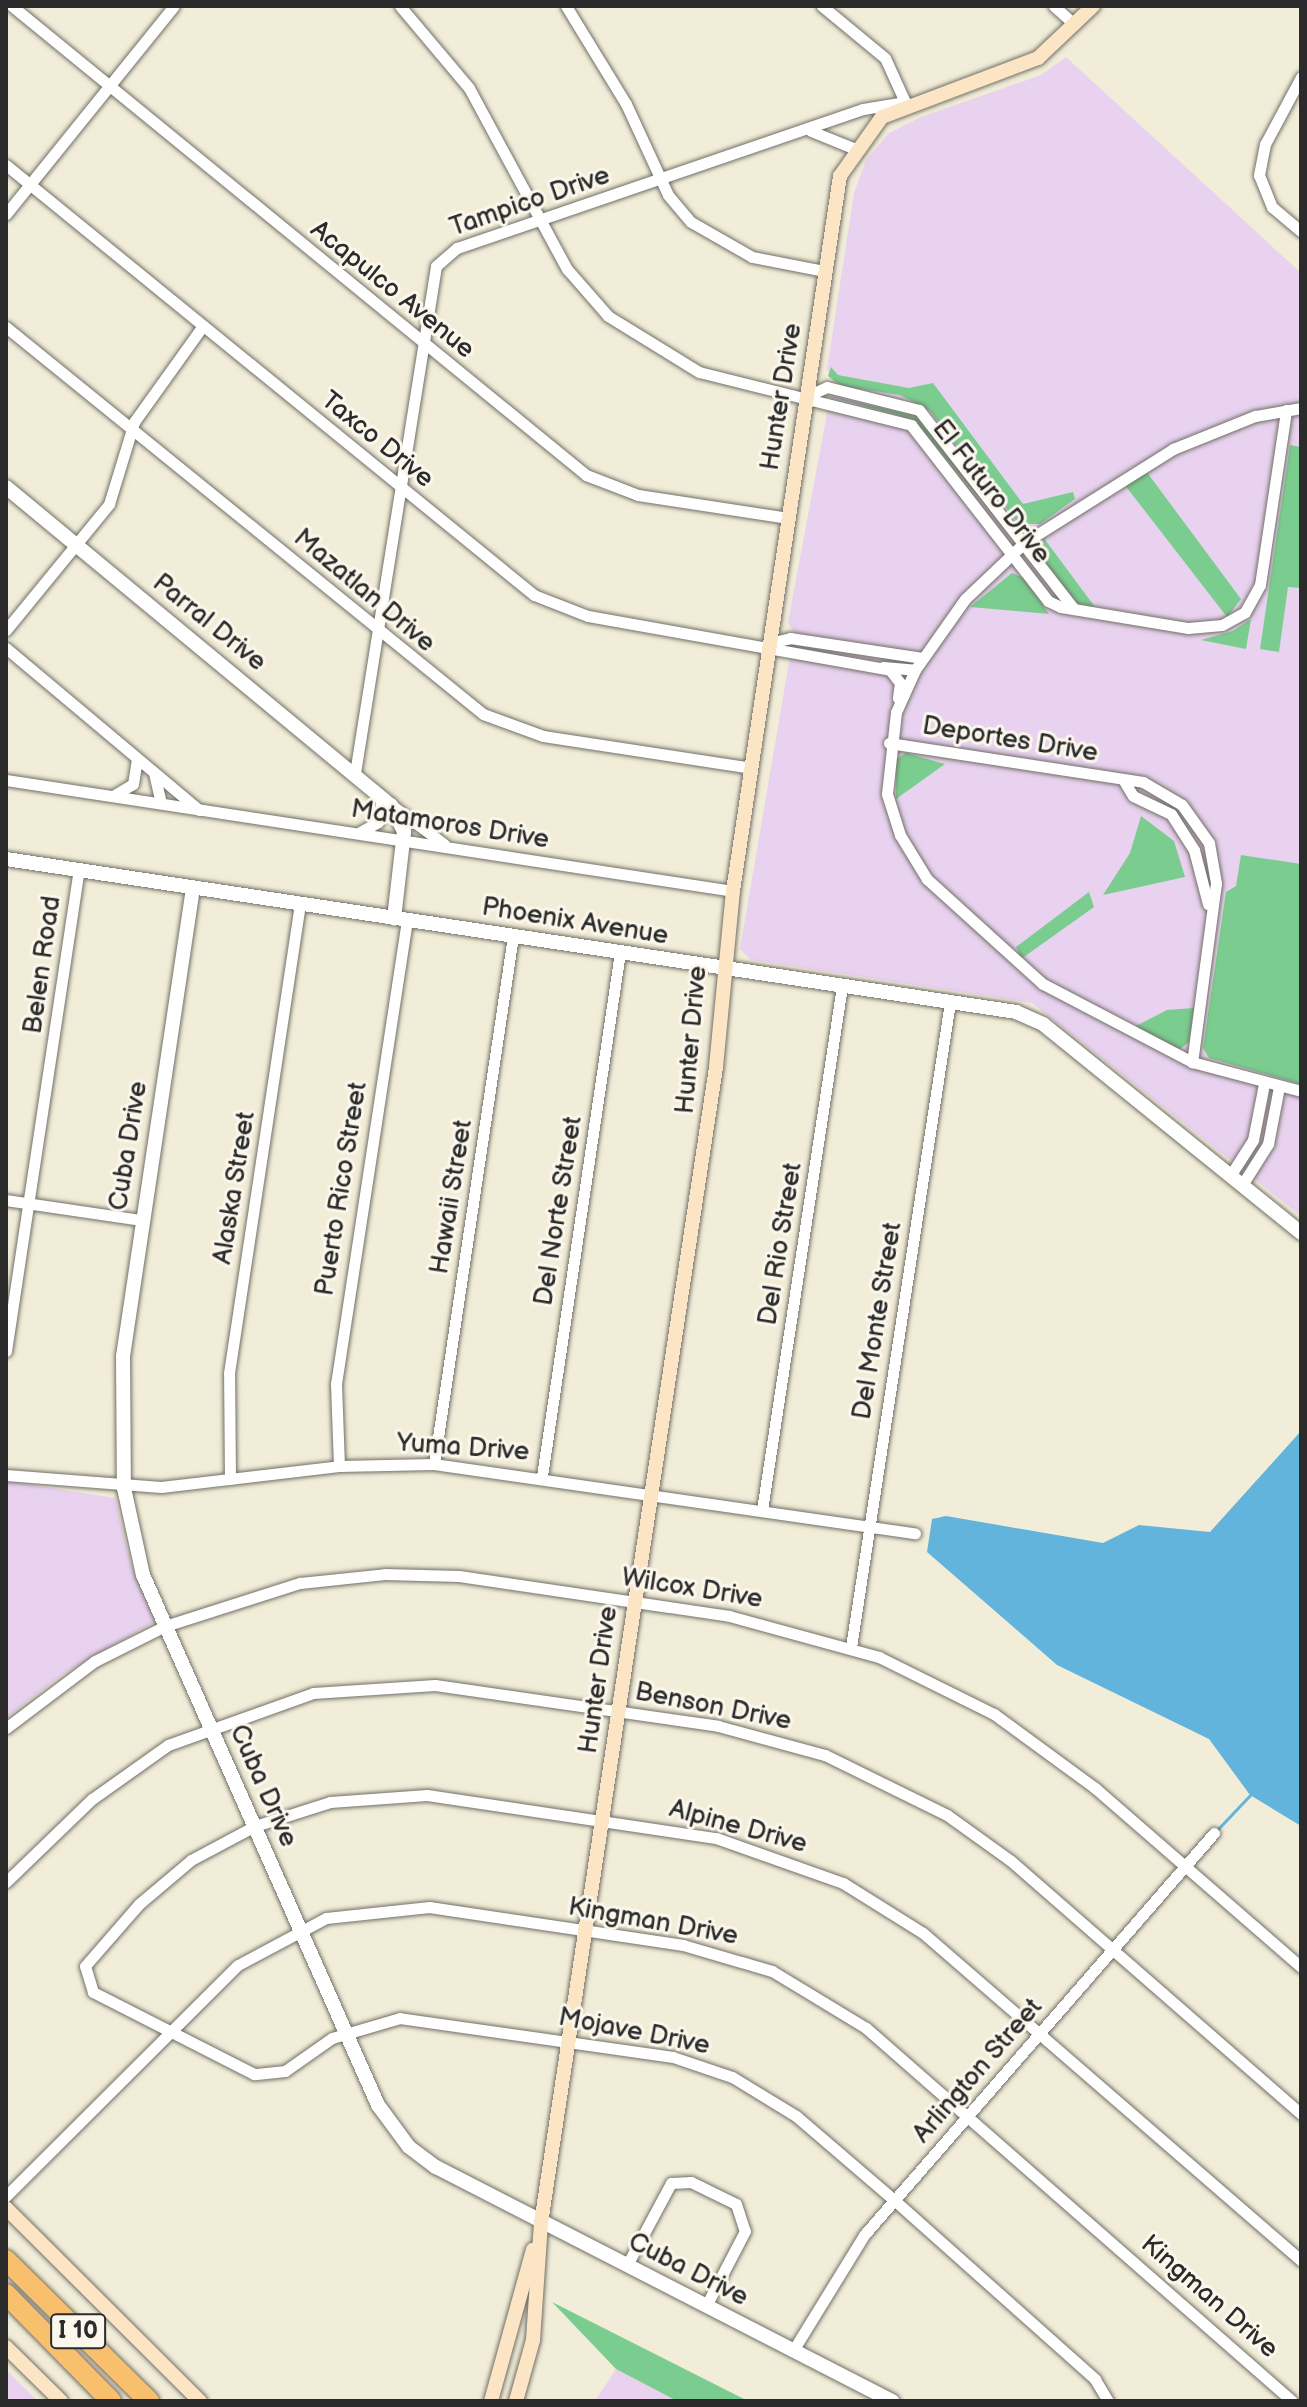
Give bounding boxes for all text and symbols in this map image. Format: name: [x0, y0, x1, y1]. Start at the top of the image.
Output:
street label: Tampico Drive: [446, 160, 614, 244]
street label: Acapulco Avenue: [304, 214, 480, 366]
street label: Hunter Drive: [755, 321, 809, 473]
street label: Taxco Drive: [314, 385, 440, 495]
street label: El Futuro Drive: [925, 414, 1057, 570]
street label: Mazatlan Drive: [287, 523, 441, 659]
street label: Parral Drive: [146, 568, 272, 678]
street label: Deportes Drive: [920, 711, 1100, 769]
street label: Matamoros Drive: [349, 794, 551, 856]
street label: Phoenix Avenue: [480, 892, 670, 952]
street label: Belen Road: [18, 894, 68, 1036]
street label: Hunter Drive: [670, 965, 714, 1115]
street label: Cuba Drive: [103, 1079, 155, 1213]
street label: Puerto Rico Street: [310, 1080, 374, 1298]
street label: Alaska Street: [208, 1109, 262, 1267]
street label: Del Norte Street: [529, 1114, 589, 1308]
street label: Hawaii Street: [424, 1117, 480, 1277]
street label: Del Rio Street: [753, 1160, 809, 1328]
street label: Del Monte Street: [847, 1220, 909, 1422]
street label: Yuma Drive: [396, 1428, 530, 1468]
street label: Wilcox Drive: [619, 1562, 765, 1616]
street label: Hunter Drive: [573, 1604, 625, 1756]
street label: Benson Drive: [632, 1677, 794, 1737]
street label: Cuba Drive: [222, 1720, 304, 1852]
street label: Alpine Drive: [666, 1794, 810, 1860]
street label: Kingman Drive: [566, 1892, 740, 1952]
street label: Arlington Street: [907, 1992, 1049, 2150]
street label: Mojave Drive: [556, 2002, 712, 2062]
street label: Cuba Drive: [623, 2226, 753, 2314]
street label: Kingman Drive: [1134, 2229, 1284, 2365]
road number: I 10: [50, 2311, 106, 2351]

